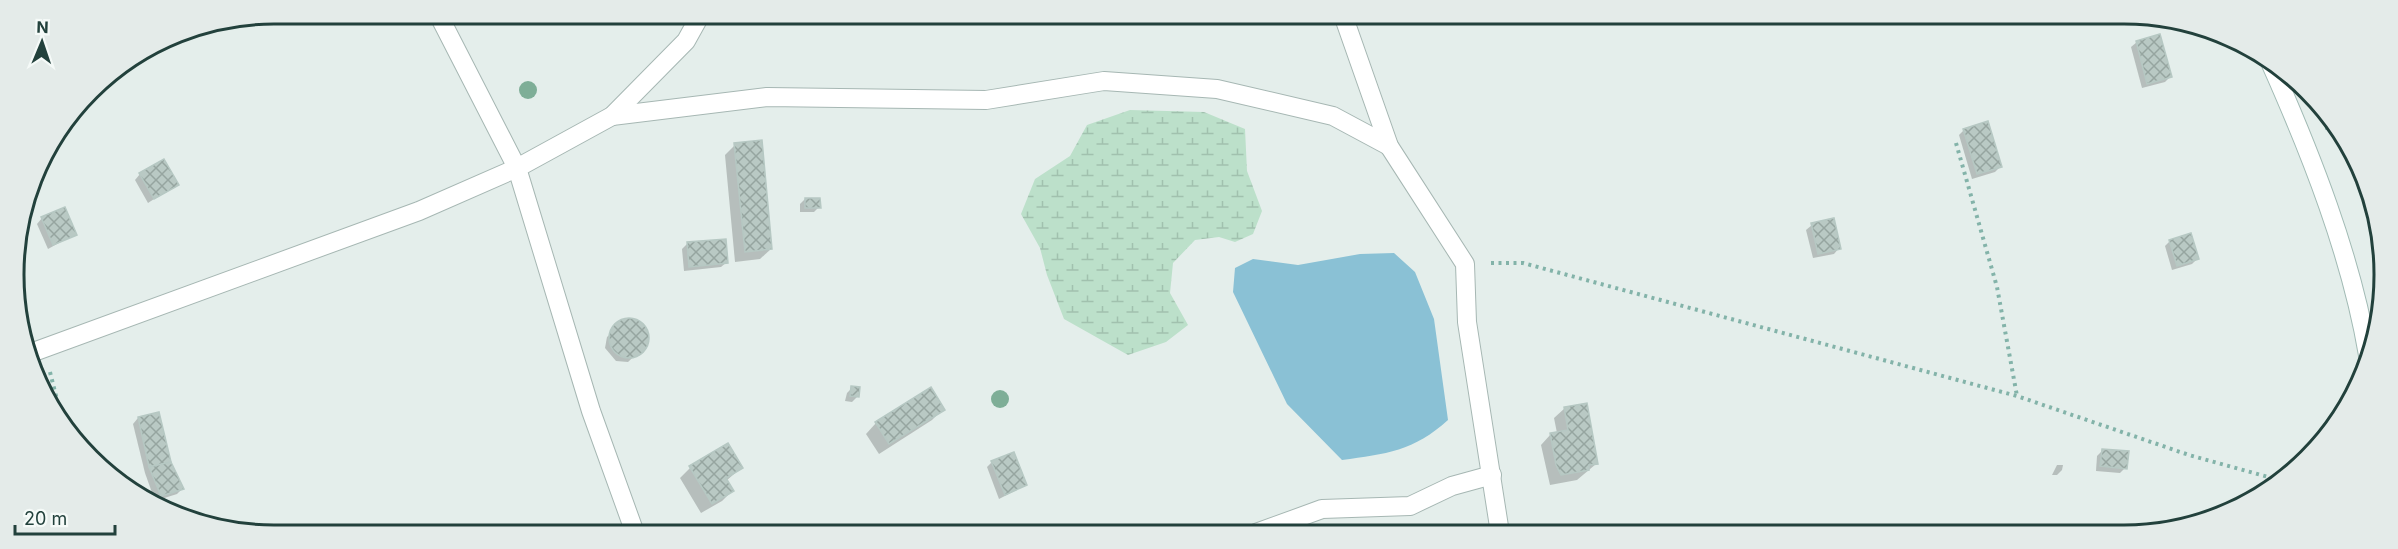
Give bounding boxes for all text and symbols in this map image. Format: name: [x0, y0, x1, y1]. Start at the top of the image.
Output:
north arrow: [12, 12, 72, 72]
text: N: [36, 17, 49, 37]
scale bar: [15, 498, 116, 536]
text: 20 m: [24, 508, 67, 529]

